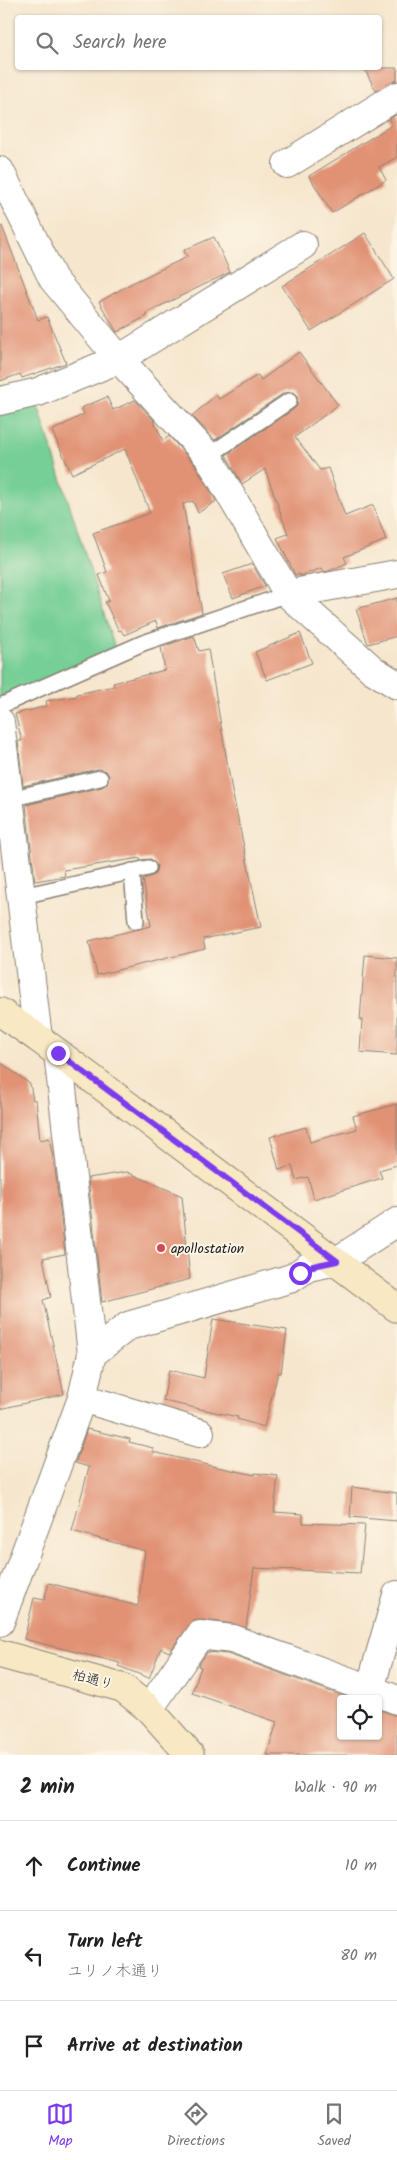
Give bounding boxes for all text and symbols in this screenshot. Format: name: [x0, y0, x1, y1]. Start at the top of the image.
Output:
search box: [15, 15, 382, 70]
text: Search here: [73, 28, 167, 58]
icon: search: [33, 29, 61, 57]
route end: [47, 1042, 70, 1065]
place label: apollostation: [171, 1238, 244, 1260]
marker: apollostation: [155, 1242, 167, 1254]
route start: [289, 1262, 312, 1285]
street label: 柏通り: [70, 1664, 116, 1696]
map controls: [337, 1695, 382, 1740]
button: locate: [337, 1695, 382, 1740]
text: 2 min: [20, 1771, 75, 1804]
text: Walk · 90 m: [294, 1775, 377, 1800]
text: Continue: [67, 1851, 140, 1881]
icon: ahead: [20, 1852, 48, 1880]
text: 10 m: [345, 1853, 377, 1878]
text: Turn left: [67, 1927, 142, 1957]
icon: left: [20, 1942, 48, 1970]
text: 80 m: [340, 1943, 377, 1968]
text: ユリノ木通り: [67, 1959, 163, 1984]
text: Arrive at destination: [67, 2031, 243, 2061]
icon: arrive: [20, 2032, 48, 2060]
tab: Map: [46, 2100, 74, 2152]
tab: Directions: [167, 2100, 225, 2152]
tab: Saved: [317, 2100, 351, 2152]

